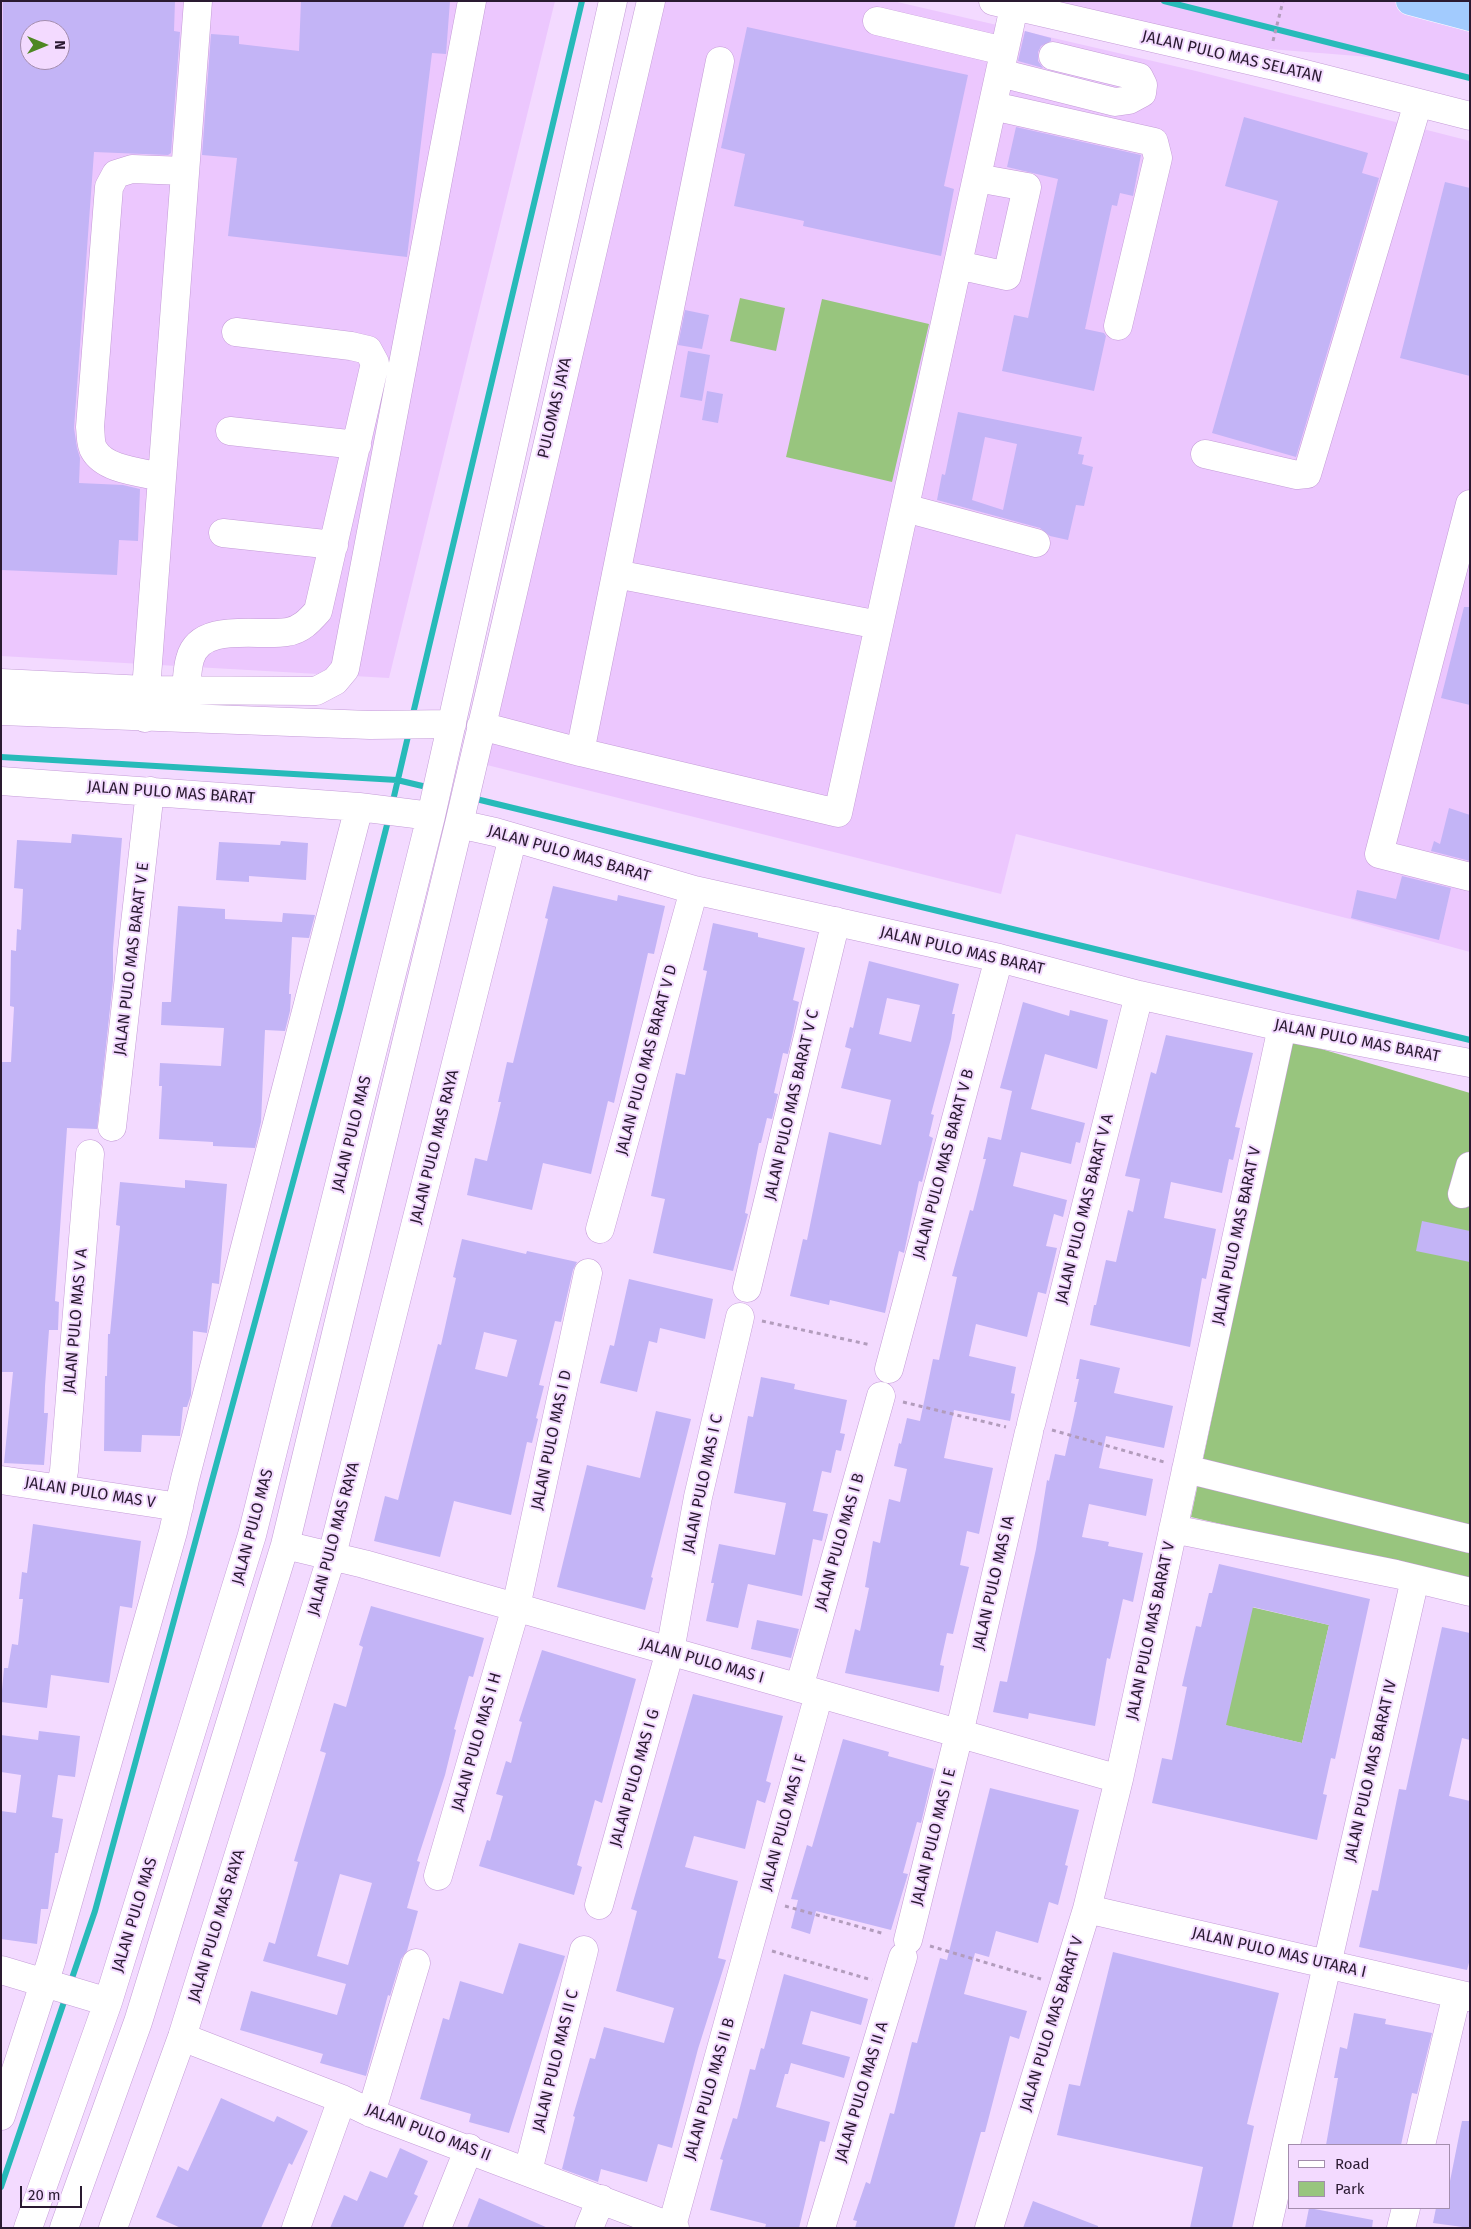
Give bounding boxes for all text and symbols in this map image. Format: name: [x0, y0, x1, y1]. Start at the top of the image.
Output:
north arrow: [20, 20, 70, 70]
street label: JALAN PULO MAS SELATAN: [1140, 27, 1324, 87]
text: N: [51, 40, 68, 50]
street label: PULOMAS JAYA: [534, 356, 576, 460]
street label: JALAN PULO MAS BARAT: [86, 778, 256, 808]
street label: JALAN PULO MAS BARAT: [485, 822, 653, 886]
street label: JALAN PULO MAS BARAT V E: [111, 861, 153, 1057]
street label: JALAN PULO MAS BARAT: [878, 923, 1046, 979]
street label: JALAN PULO MAS BARAT V D: [612, 963, 682, 1157]
street label: JALAN PULO MAS BARAT V C: [761, 1008, 823, 1202]
street label: JALAN PULO MAS BARAT: [1272, 1015, 1442, 1067]
street label: JALAN PULO MAS BARAT V B: [909, 1067, 979, 1261]
street label: JALAN PULO MAS RAYA: [406, 1068, 464, 1226]
street label: JALAN PULO MAS: [328, 1074, 376, 1194]
street label: JALAN PULO MAS BARAT V A: [1052, 1112, 1118, 1306]
street label: JALAN PULO MAS BARAT V: [1209, 1145, 1265, 1327]
street label: JALAN PULO MAS V A: [60, 1248, 92, 1394]
street label: JALAN PULO MAS I D: [528, 1368, 576, 1512]
street label: JALAN PULO MAS I C: [679, 1413, 727, 1555]
street label: JALAN PULO MAS RAYA: [304, 1460, 364, 1618]
street label: JALAN PULO MAS: [228, 1467, 278, 1587]
street label: JALAN PULO MAS I B: [811, 1471, 869, 1613]
street label: JALAN PULO MAS V: [23, 1473, 157, 1513]
street label: JALAN PULO MAS IA: [969, 1514, 1019, 1652]
street label: JALAN PULO MAS BARAT V: [1123, 1540, 1179, 1722]
street label: JALAN PULO MAS I: [638, 1634, 766, 1688]
street label: JALAN PULO MAS I H: [448, 1671, 506, 1813]
street label: JALAN PULO MAS BARAT IV: [1341, 1678, 1401, 1864]
street label: JALAN PULO MAS I G: [606, 1707, 664, 1849]
street label: JALAN PULO MAS I F: [757, 1753, 811, 1893]
street label: JALAN PULO MAS I E: [908, 1766, 960, 1908]
street label: JALAN PULO MAS RAYA: [185, 1847, 249, 2005]
street label: JALAN PULO MAS: [108, 1855, 162, 1975]
street label: JALAN PULO MAS UTARA I: [1190, 1924, 1368, 1982]
street label: JALAN PULO MAS BARAT V: [1016, 1934, 1088, 2114]
street label: JALAN PULO MAS II C: [529, 1988, 583, 2134]
street label: JALAN PULO MAS II B: [681, 2016, 739, 2162]
street label: JALAN PULO MAS II A: [831, 2019, 893, 2165]
street label: JALAN PULO MAS II: [363, 2100, 493, 2166]
legend: [1288, 2144, 1451, 2209]
text: Road: [1335, 2155, 1370, 2173]
scale bar: [22, 2176, 85, 2208]
text: Park: [1335, 2180, 1365, 2198]
text: 20 m: [28, 2186, 61, 2204]

